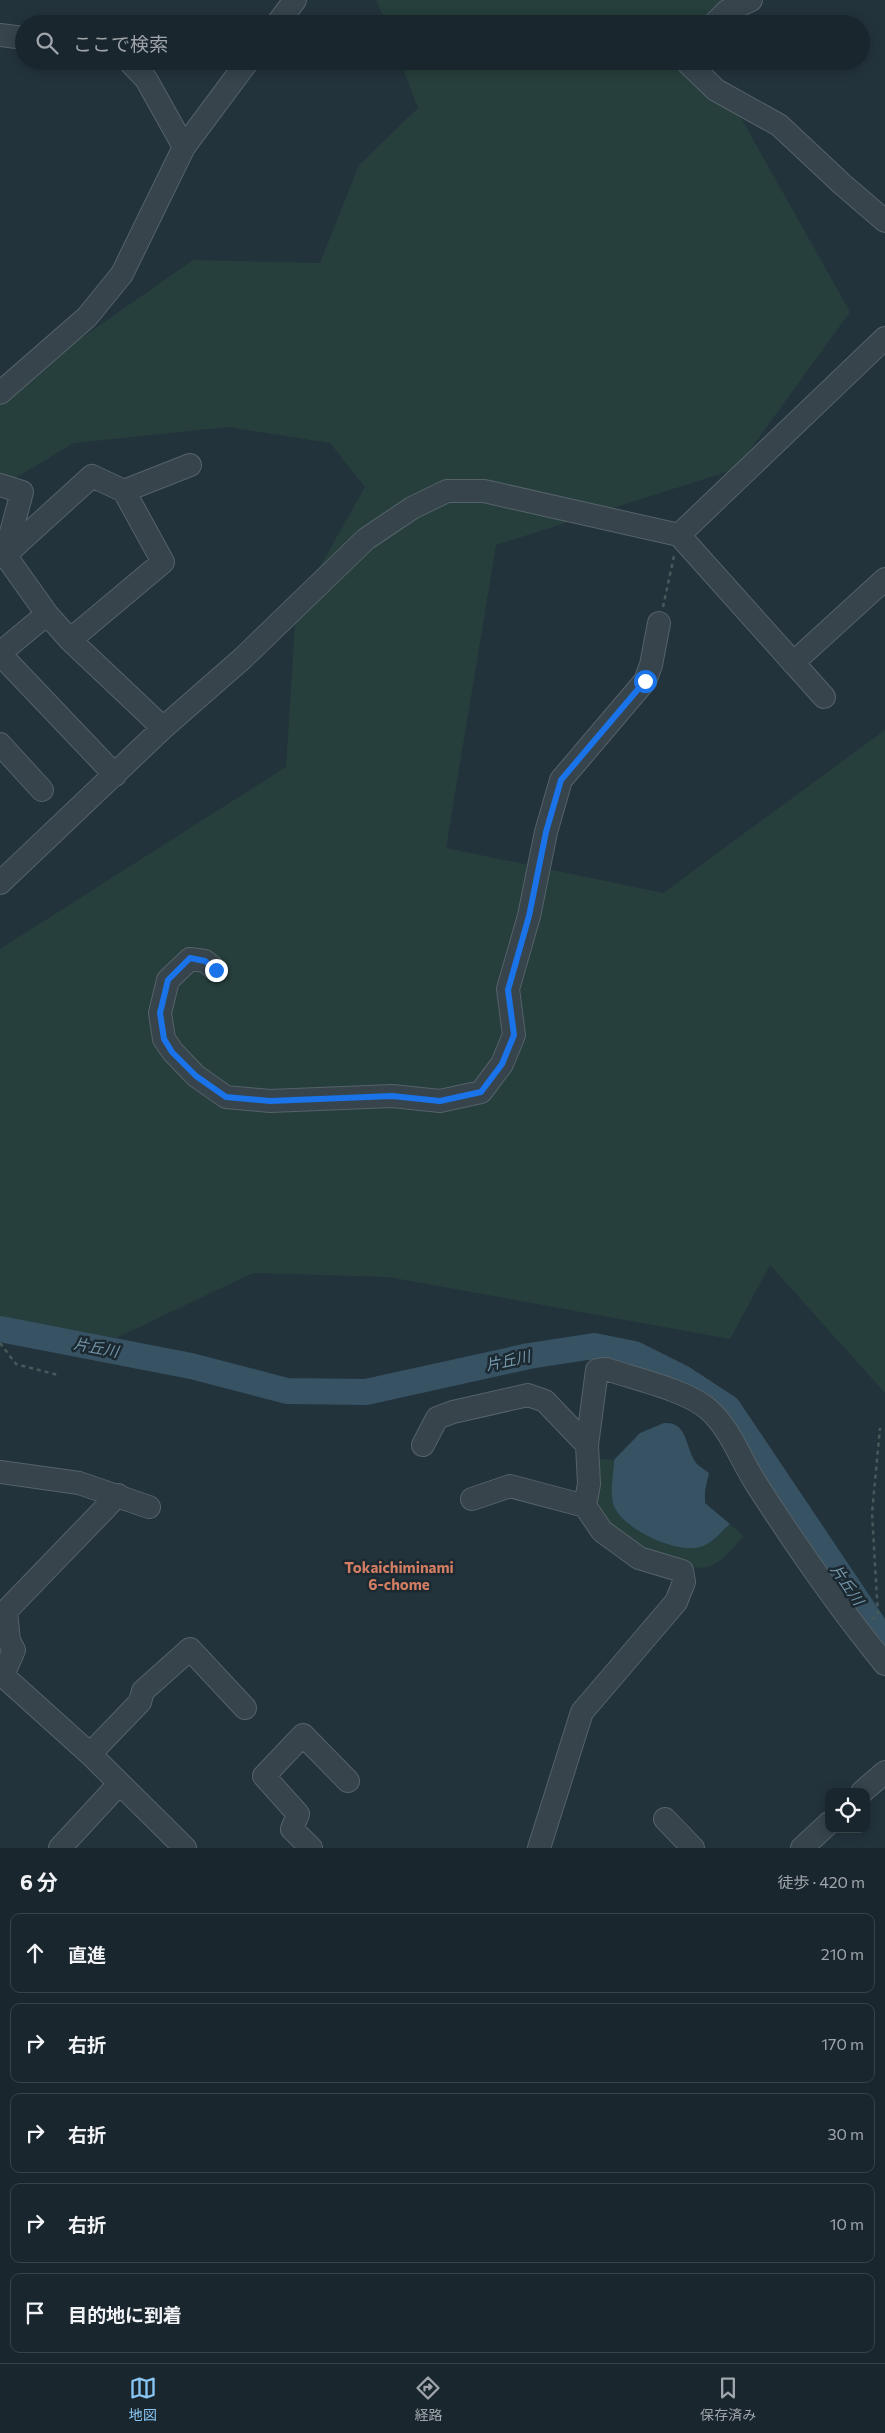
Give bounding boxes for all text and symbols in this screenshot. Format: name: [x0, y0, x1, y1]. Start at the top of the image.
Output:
search box: [15, 15, 870, 70]
icon: search: [33, 29, 61, 57]
text: ここで検索: [73, 32, 168, 55]
route start: [634, 670, 657, 693]
route end: [205, 959, 228, 982]
water label: 片丘川: [72, 1334, 122, 1361]
water label: 片丘川: [484, 1346, 534, 1374]
district label: Tokaichiminami 6-chome: [344, 1558, 454, 1593]
water label: 片丘川: [828, 1561, 869, 1610]
map controls: [825, 1788, 870, 1833]
button: locate: [825, 1788, 870, 1833]
text: 6 分: [20, 1869, 58, 1894]
text: 徒歩 · 420 m: [777, 1872, 865, 1891]
icon: ahead: [21, 1939, 49, 1967]
text: 直進: [68, 1943, 106, 1966]
text: 210 m: [821, 1944, 864, 1963]
icon: right: [21, 2029, 49, 2057]
text: 右折: [68, 2033, 106, 2056]
text: 170 m: [821, 2034, 864, 2053]
icon: right: [21, 2119, 49, 2147]
text: 右折: [68, 2123, 106, 2146]
text: 30 m: [827, 2124, 864, 2143]
icon: right: [21, 2209, 49, 2237]
text: 右折: [68, 2213, 106, 2236]
text: 10 m: [830, 2214, 864, 2233]
icon: arrive: [21, 2299, 49, 2327]
text: 目的地に到着: [68, 2303, 182, 2326]
tab: 地図: [129, 2374, 157, 2424]
tab: 経路: [414, 2374, 442, 2424]
tab: 保存済み: [700, 2374, 756, 2424]

